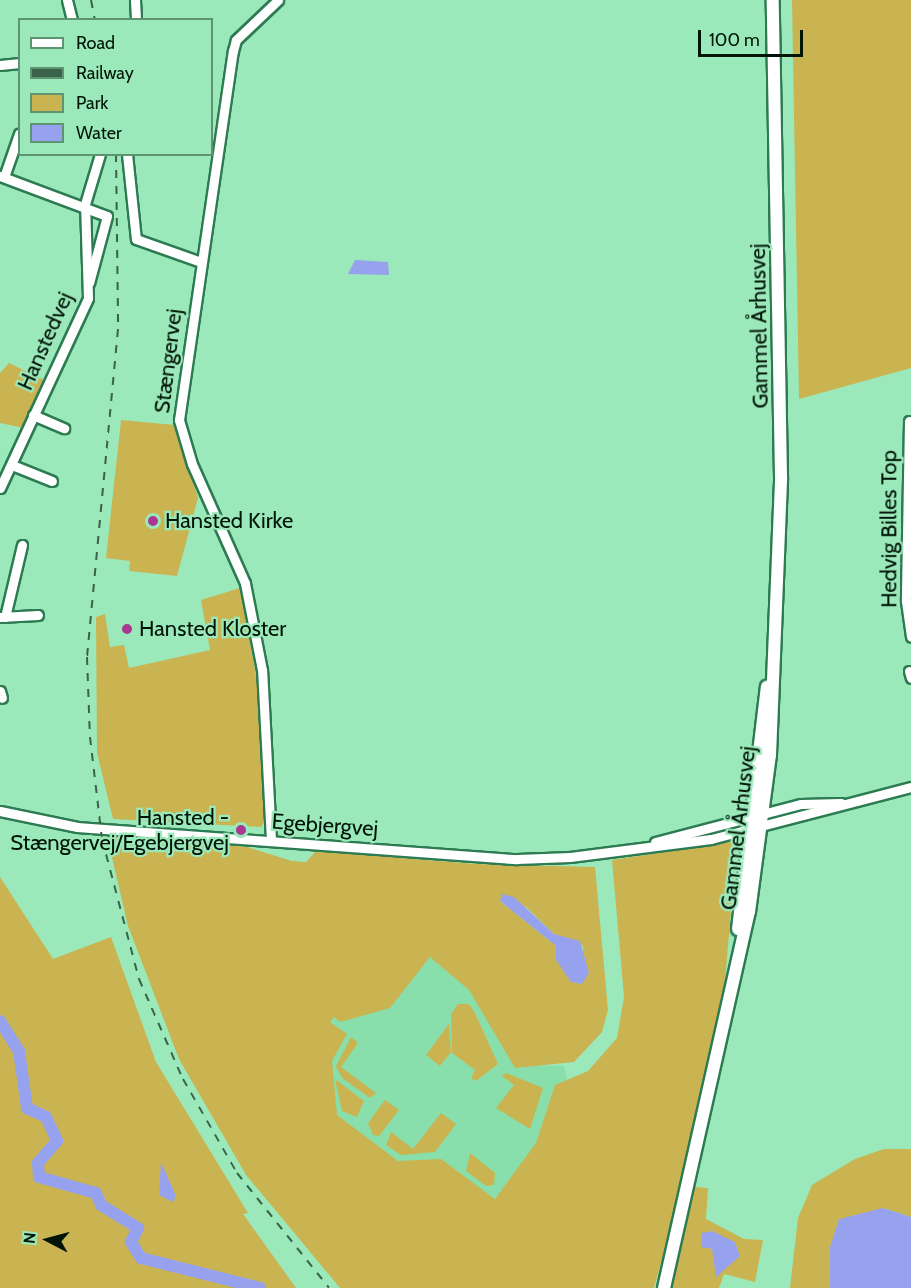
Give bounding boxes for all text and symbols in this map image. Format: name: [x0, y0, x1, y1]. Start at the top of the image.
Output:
legend: [18, 18, 213, 156]
scale bar: [701, 18, 806, 56]
text: 100 m: [709, 29, 760, 51]
text: Road: [76, 32, 115, 54]
text: Railway: [76, 62, 134, 84]
text: Park: [76, 92, 108, 114]
text: Water: [76, 122, 122, 144]
street label: Gammel Århusvej: [744, 243, 774, 409]
street label: Hanstedvej: [12, 288, 78, 394]
street label: Stængervej: [148, 307, 188, 415]
street label: Hedvig Billes Top: [876, 450, 902, 608]
place label: Hansted Kirke: [165, 508, 293, 534]
marker: Hansted Kirke: [146, 514, 160, 528]
place label: Hansted Kloster: [139, 616, 286, 642]
marker: Hansted Kloster: [120, 622, 134, 636]
street label: Gammel Århusvej: [715, 745, 761, 911]
place label: Hansted - Stængervej/Egebjergvej: [10, 804, 229, 855]
street label: Egebjergvej: [271, 808, 379, 842]
marker: Hansted - Stængervej/Egebjergvej: [234, 823, 248, 837]
north arrow: [18, 1210, 78, 1270]
text: N: [20, 1231, 40, 1245]

